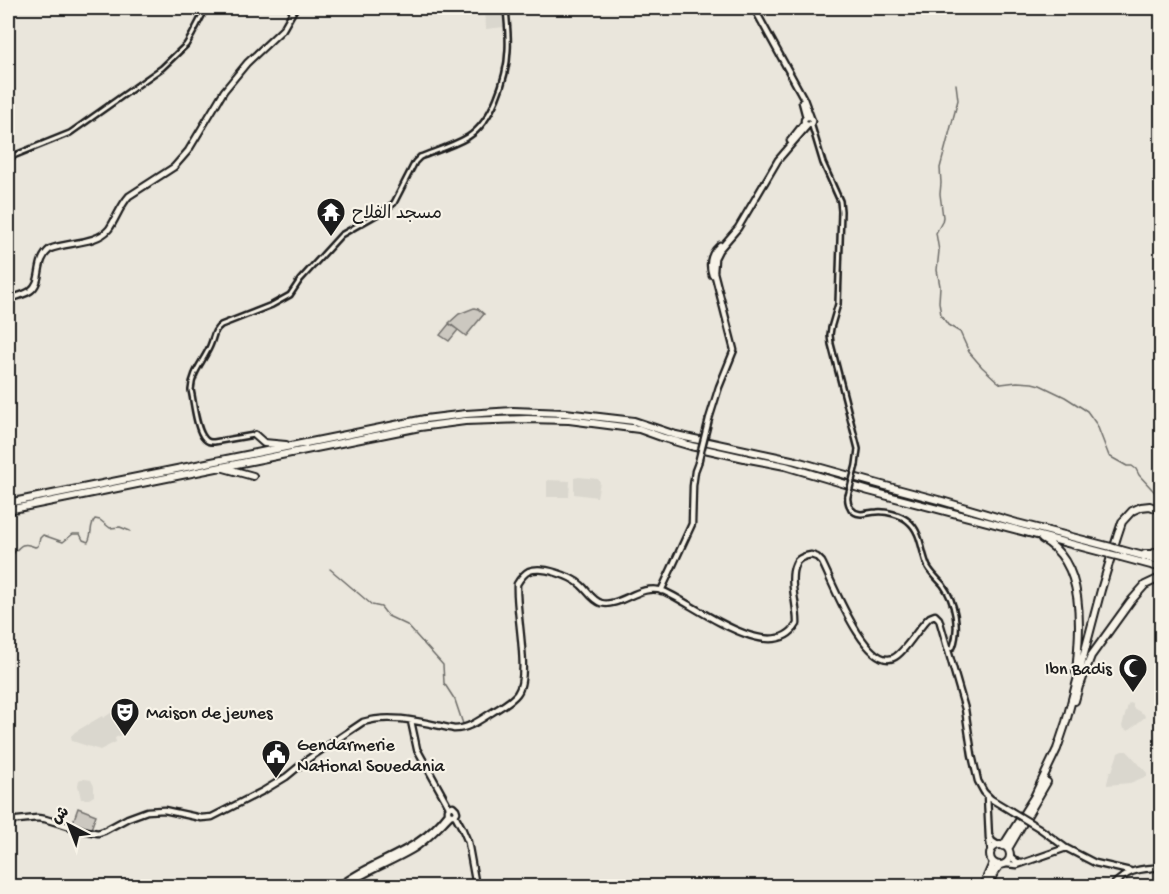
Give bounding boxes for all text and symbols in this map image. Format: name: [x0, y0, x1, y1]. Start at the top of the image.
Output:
temple icon: مسجد الفلاح: [315, 196, 347, 238]
place label: مسجد الفلاح: [352, 204, 442, 225]
mosque icon: Ibn Badis: [1117, 652, 1149, 694]
place label: Ibn Badis: [1045, 660, 1113, 681]
theatre icon: Maison de jeunes: [109, 696, 141, 738]
place label: Maison de jeunes: [146, 704, 274, 725]
place label: Gendarmerie National Souedania: [297, 736, 446, 778]
public building icon: Gendarmerie National Souedania: [260, 738, 292, 780]
north arrow: [39, 795, 99, 855]
text: ش: [48, 804, 74, 829]

